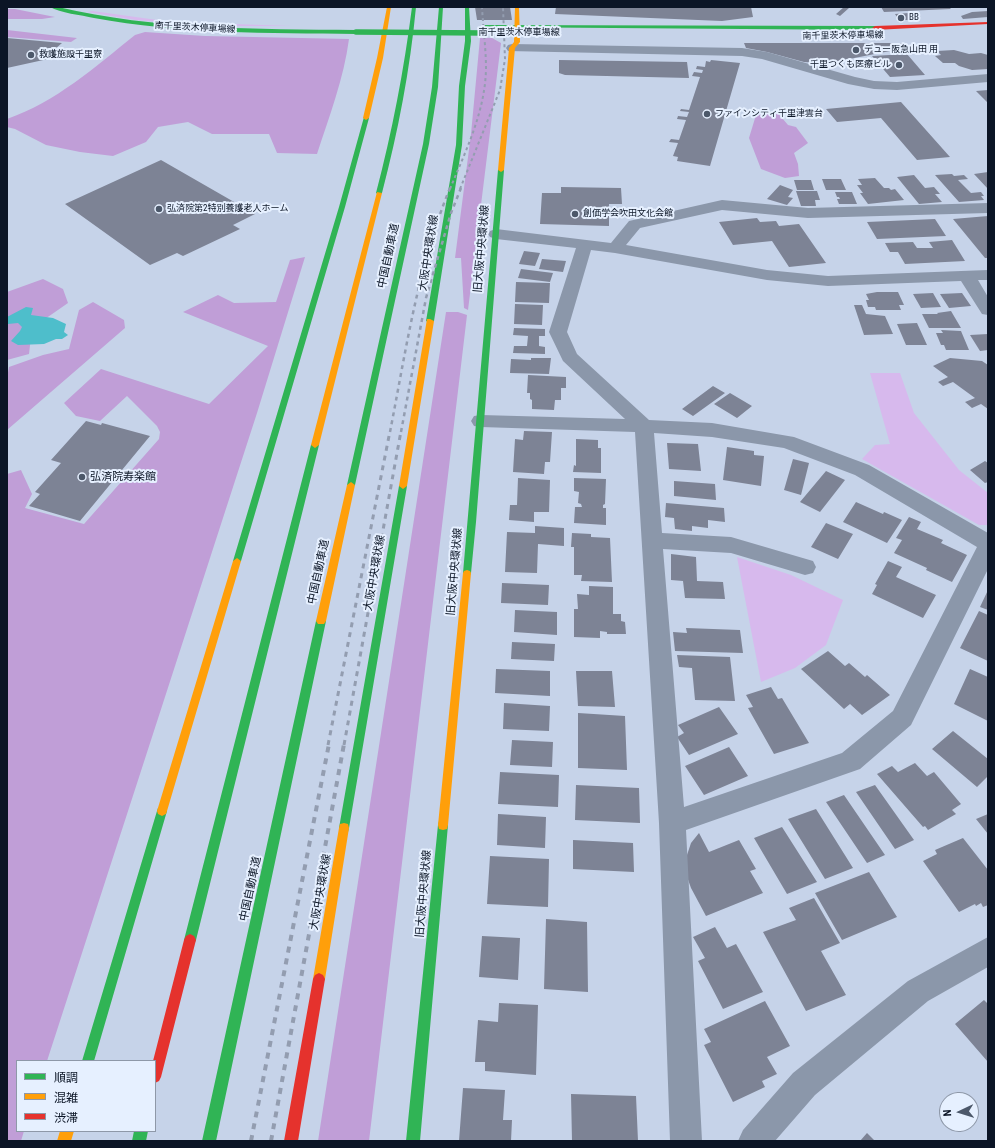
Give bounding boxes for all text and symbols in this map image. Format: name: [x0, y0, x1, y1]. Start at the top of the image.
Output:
marker: BB: [896, 13, 906, 23]
place label: BB: [909, 13, 919, 23]
street label: 南千里茨木停車場線: [154, 20, 236, 36]
street label: 南千里茨木停車場線: [479, 28, 559, 38]
street label: 南千里茨木停車場線: [802, 30, 884, 42]
marker: デュー阪急山田 用: [851, 45, 861, 55]
place label: デュー阪急山田 用: [864, 45, 938, 55]
marker: 救護施設千里寮: [26, 50, 36, 60]
place label: 救護施設千里寮: [39, 50, 102, 60]
place label: 千里つくも医療ビル: [810, 60, 891, 70]
marker: 千里つくも医療ビル: [894, 60, 904, 70]
marker: ファインシティ千里津雲台: [702, 109, 712, 119]
place label: ファインシティ千里津雲台: [715, 109, 823, 119]
marker: 弘済院第2特別養護老人ホーム: [154, 204, 164, 214]
place label: 弘済院第2特別養護老人ホーム: [167, 204, 288, 214]
street label: 旧大阪中央環状線: [472, 205, 492, 293]
marker: 創価学会吹田文化会館: [570, 209, 580, 219]
place label: 創価学会吹田文化会館: [583, 209, 673, 219]
street label: 大阪中央環状線: [416, 214, 442, 292]
street label: 中国自動車道: [376, 222, 402, 290]
place label: 弘済院寿楽館: [90, 470, 156, 484]
marker: 弘済院寿楽館: [77, 472, 87, 482]
street label: 旧大阪中央環状線: [445, 528, 465, 616]
street label: 大阪中央環状線: [362, 534, 388, 612]
street label: 中国自動車道: [306, 538, 332, 606]
street label: 旧大阪中央環状線: [414, 850, 434, 938]
street label: 大阪中央環状線: [308, 853, 334, 931]
street label: 中国自動車道: [238, 855, 264, 923]
legend: [16, 1060, 156, 1132]
text: 順調: [54, 1071, 78, 1085]
text: 混雑: [54, 1091, 78, 1105]
north arrow: [939, 1092, 979, 1132]
text: N: [941, 1109, 954, 1117]
text: 渋滞: [54, 1111, 78, 1125]

